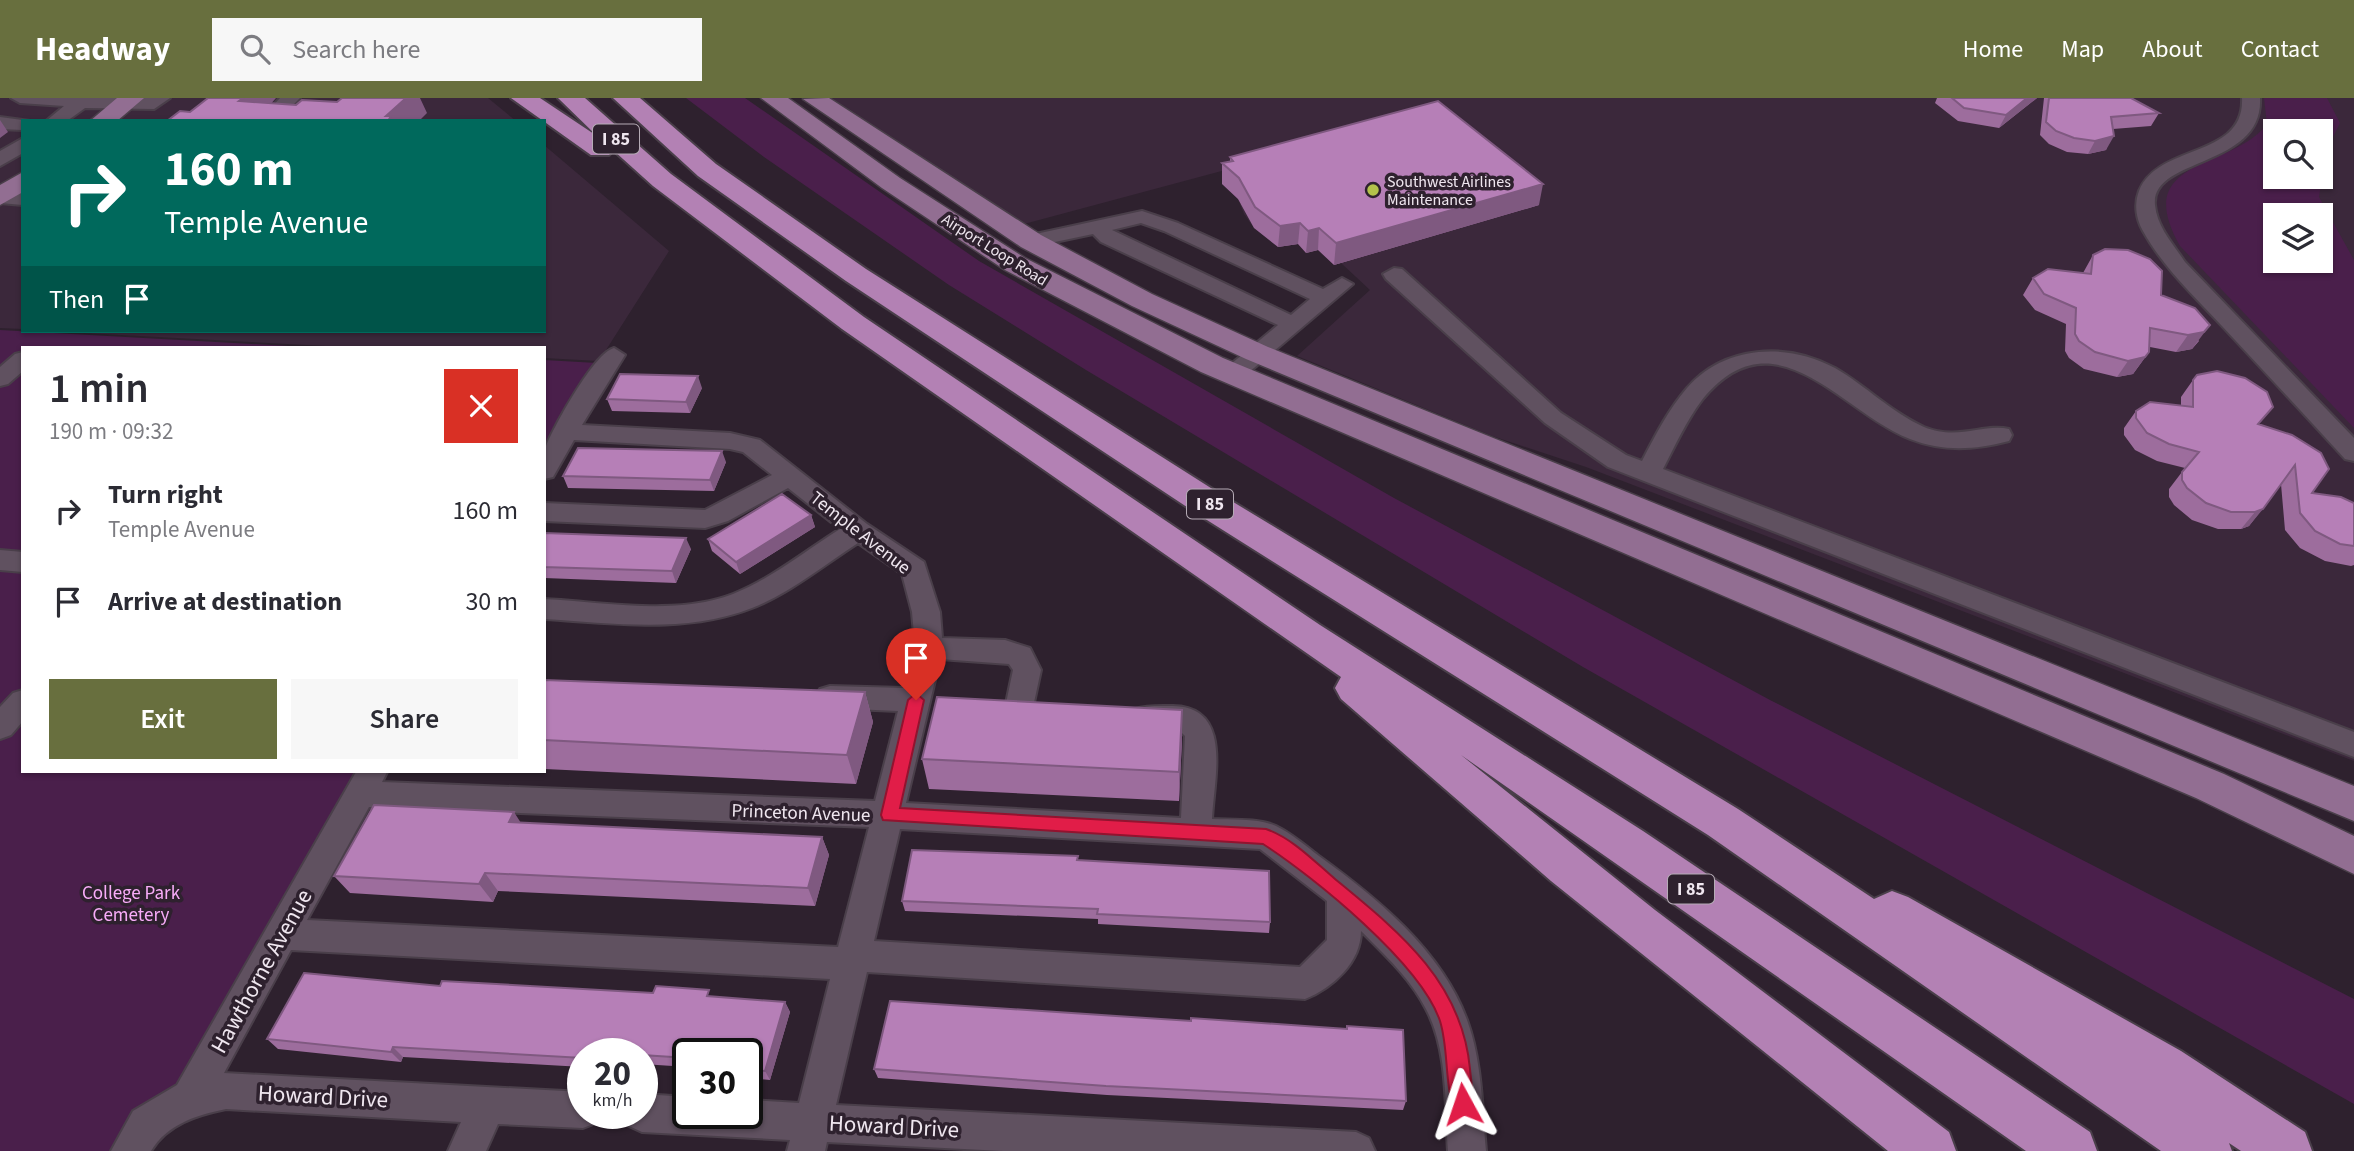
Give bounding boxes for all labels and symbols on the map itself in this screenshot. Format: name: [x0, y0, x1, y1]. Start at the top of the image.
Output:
road number: I 85: [593, 124, 639, 154]
place label: Southwest Airlines Maintenance: [1387, 171, 1511, 211]
marker: Southwest Airlines Maintenance: [1365, 182, 1381, 198]
street label: Airport Loop Road: [937, 208, 1052, 291]
street label: Temple Avenue: [804, 485, 916, 581]
road number: I 85: [1187, 490, 1233, 518]
pin: [886, 628, 946, 700]
street label: Princeton Avenue: [731, 798, 871, 829]
road number: I 85: [1668, 874, 1714, 904]
park label: College Park Cemetery: [82, 880, 181, 929]
street label: Hawthorne Avenue: [203, 883, 320, 1059]
speed limit sign: 30: [672, 1038, 763, 1129]
position arrow: [1426, 1067, 1500, 1141]
street label: Howard Drive: [257, 1077, 389, 1116]
street label: Howard Drive: [828, 1107, 960, 1146]

